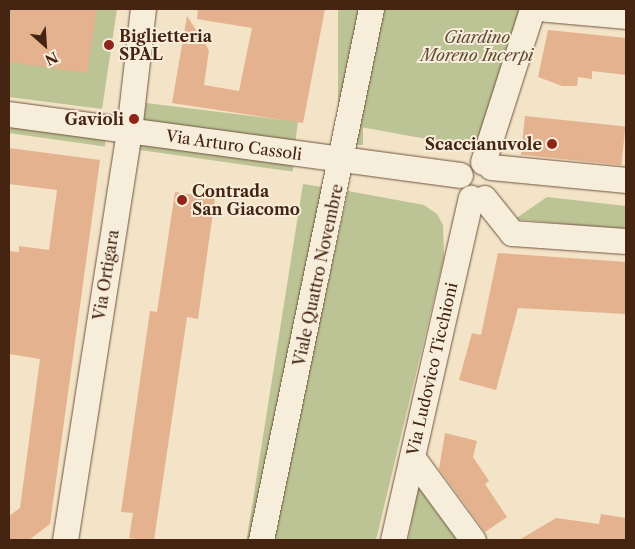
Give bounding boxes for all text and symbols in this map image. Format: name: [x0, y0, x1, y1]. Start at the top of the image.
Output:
north arrow: [20, 20, 70, 70]
place label: Biglietteria SPAL: [119, 26, 212, 64]
park label: Giardino Moreno Incerpi: [421, 27, 533, 65]
marker: Biglietteria SPAL: [103, 39, 115, 51]
text: N: [42, 48, 61, 69]
place label: Gavioli: [65, 109, 124, 129]
marker: Gavioli: [128, 113, 140, 125]
street label: Via Arturo Cassoli: [164, 126, 304, 164]
place label: Scaccianuvole: [425, 134, 542, 154]
marker: Scaccianuvole: [546, 138, 558, 150]
place label: Contrada San Giacomo: [192, 181, 300, 219]
street label: Viale Quattro Novembre: [289, 182, 347, 368]
marker: Contrada San Giacomo: [176, 194, 188, 206]
street label: Via Ortigara: [89, 228, 123, 322]
street label: Via Ludovico Ticchioni: [403, 280, 461, 458]

